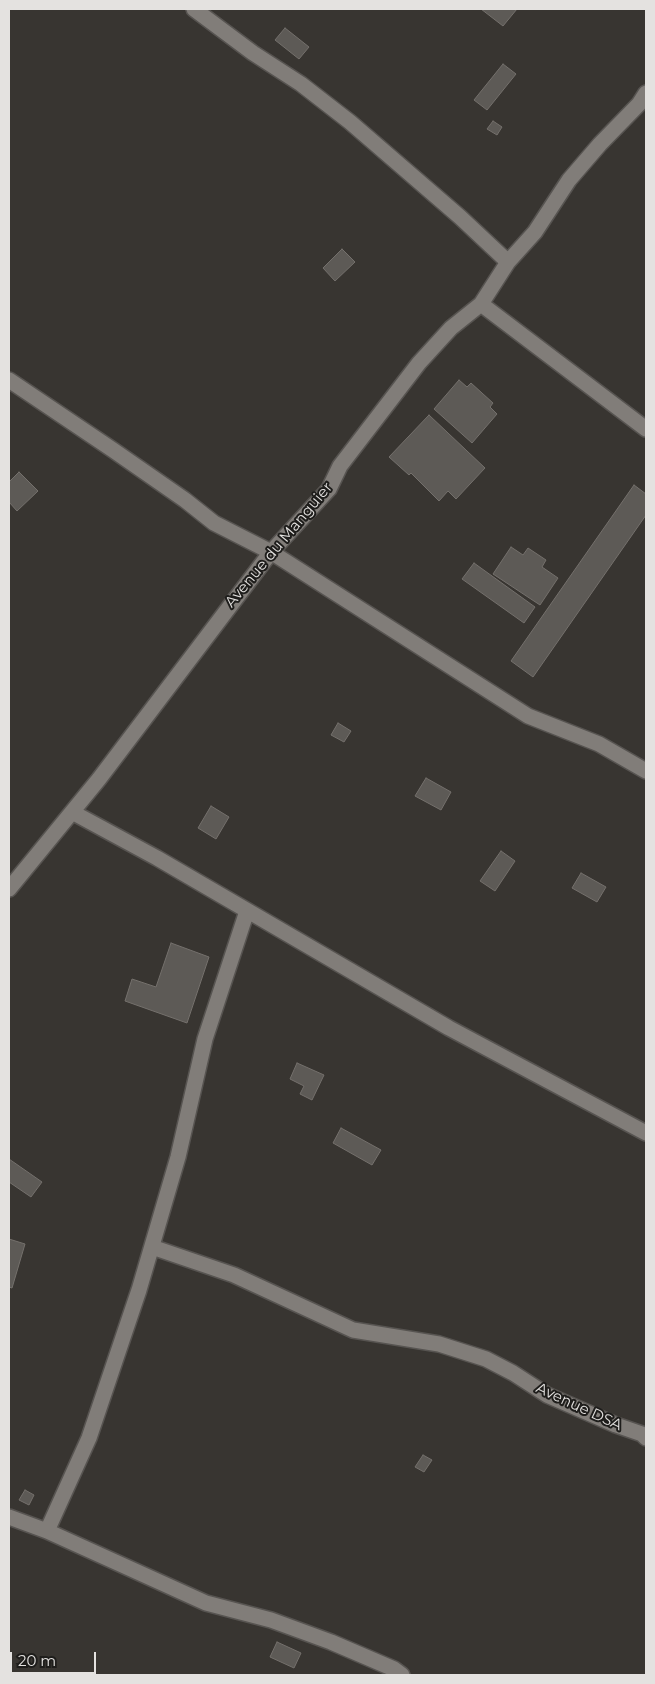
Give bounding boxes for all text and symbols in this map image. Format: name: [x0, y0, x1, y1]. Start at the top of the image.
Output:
street label: Avenue du Manguier: [221, 479, 337, 611]
street label: Avenue DSA: [533, 1379, 625, 1435]
scale bar: [12, 1642, 99, 1674]
text: 20 m: [18, 1651, 56, 1670]

